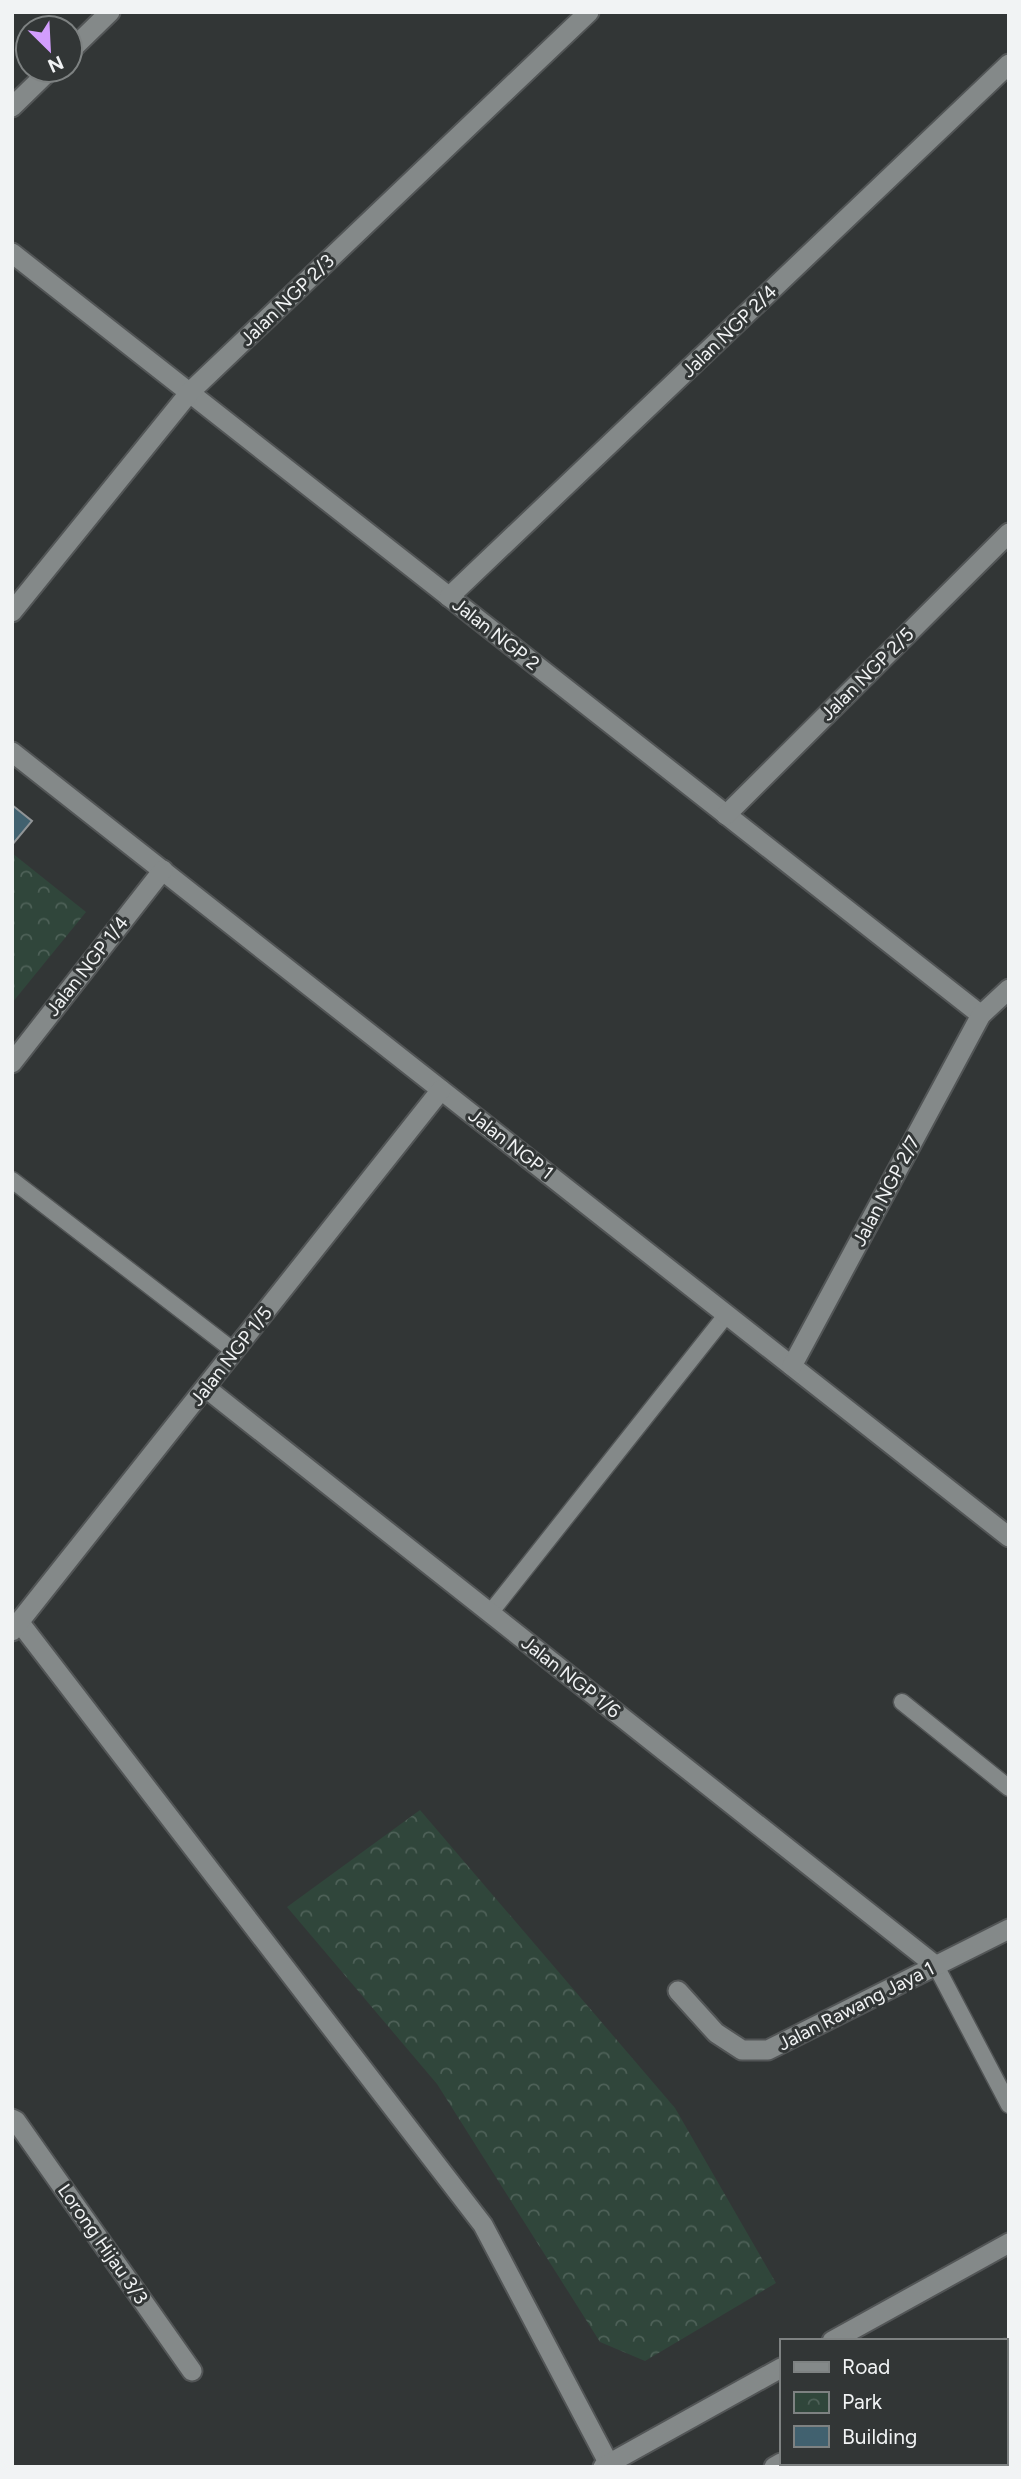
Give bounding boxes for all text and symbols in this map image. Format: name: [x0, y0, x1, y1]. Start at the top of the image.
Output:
north arrow: [14, 14, 84, 84]
text: N: [44, 51, 67, 78]
street label: Jalan NGP 2/3: [235, 249, 339, 351]
street label: Jalan NGP 2/4: [677, 280, 781, 382]
street label: Jalan NGP 2: [448, 593, 544, 675]
street label: Jalan NGP 2/5: [816, 623, 918, 725]
street label: Jalan NGP 1/4: [41, 911, 133, 1021]
street label: Jalan NGP 1: [464, 1104, 558, 1184]
street label: Jalan NGP 2/7: [847, 1132, 925, 1250]
street label: Jalan NGP 1/5: [185, 1302, 277, 1410]
street label: Jalan NGP 1/6: [517, 1631, 625, 1723]
street label: Jalan Rawang Jaya 1: [774, 1957, 938, 2055]
street label: Lorong Hijau 3/3: [53, 2179, 153, 2309]
legend: [780, 2339, 1007, 2465]
text: Road: [842, 2354, 890, 2379]
text: Park: [842, 2389, 883, 2414]
text: Building: [842, 2424, 917, 2449]

